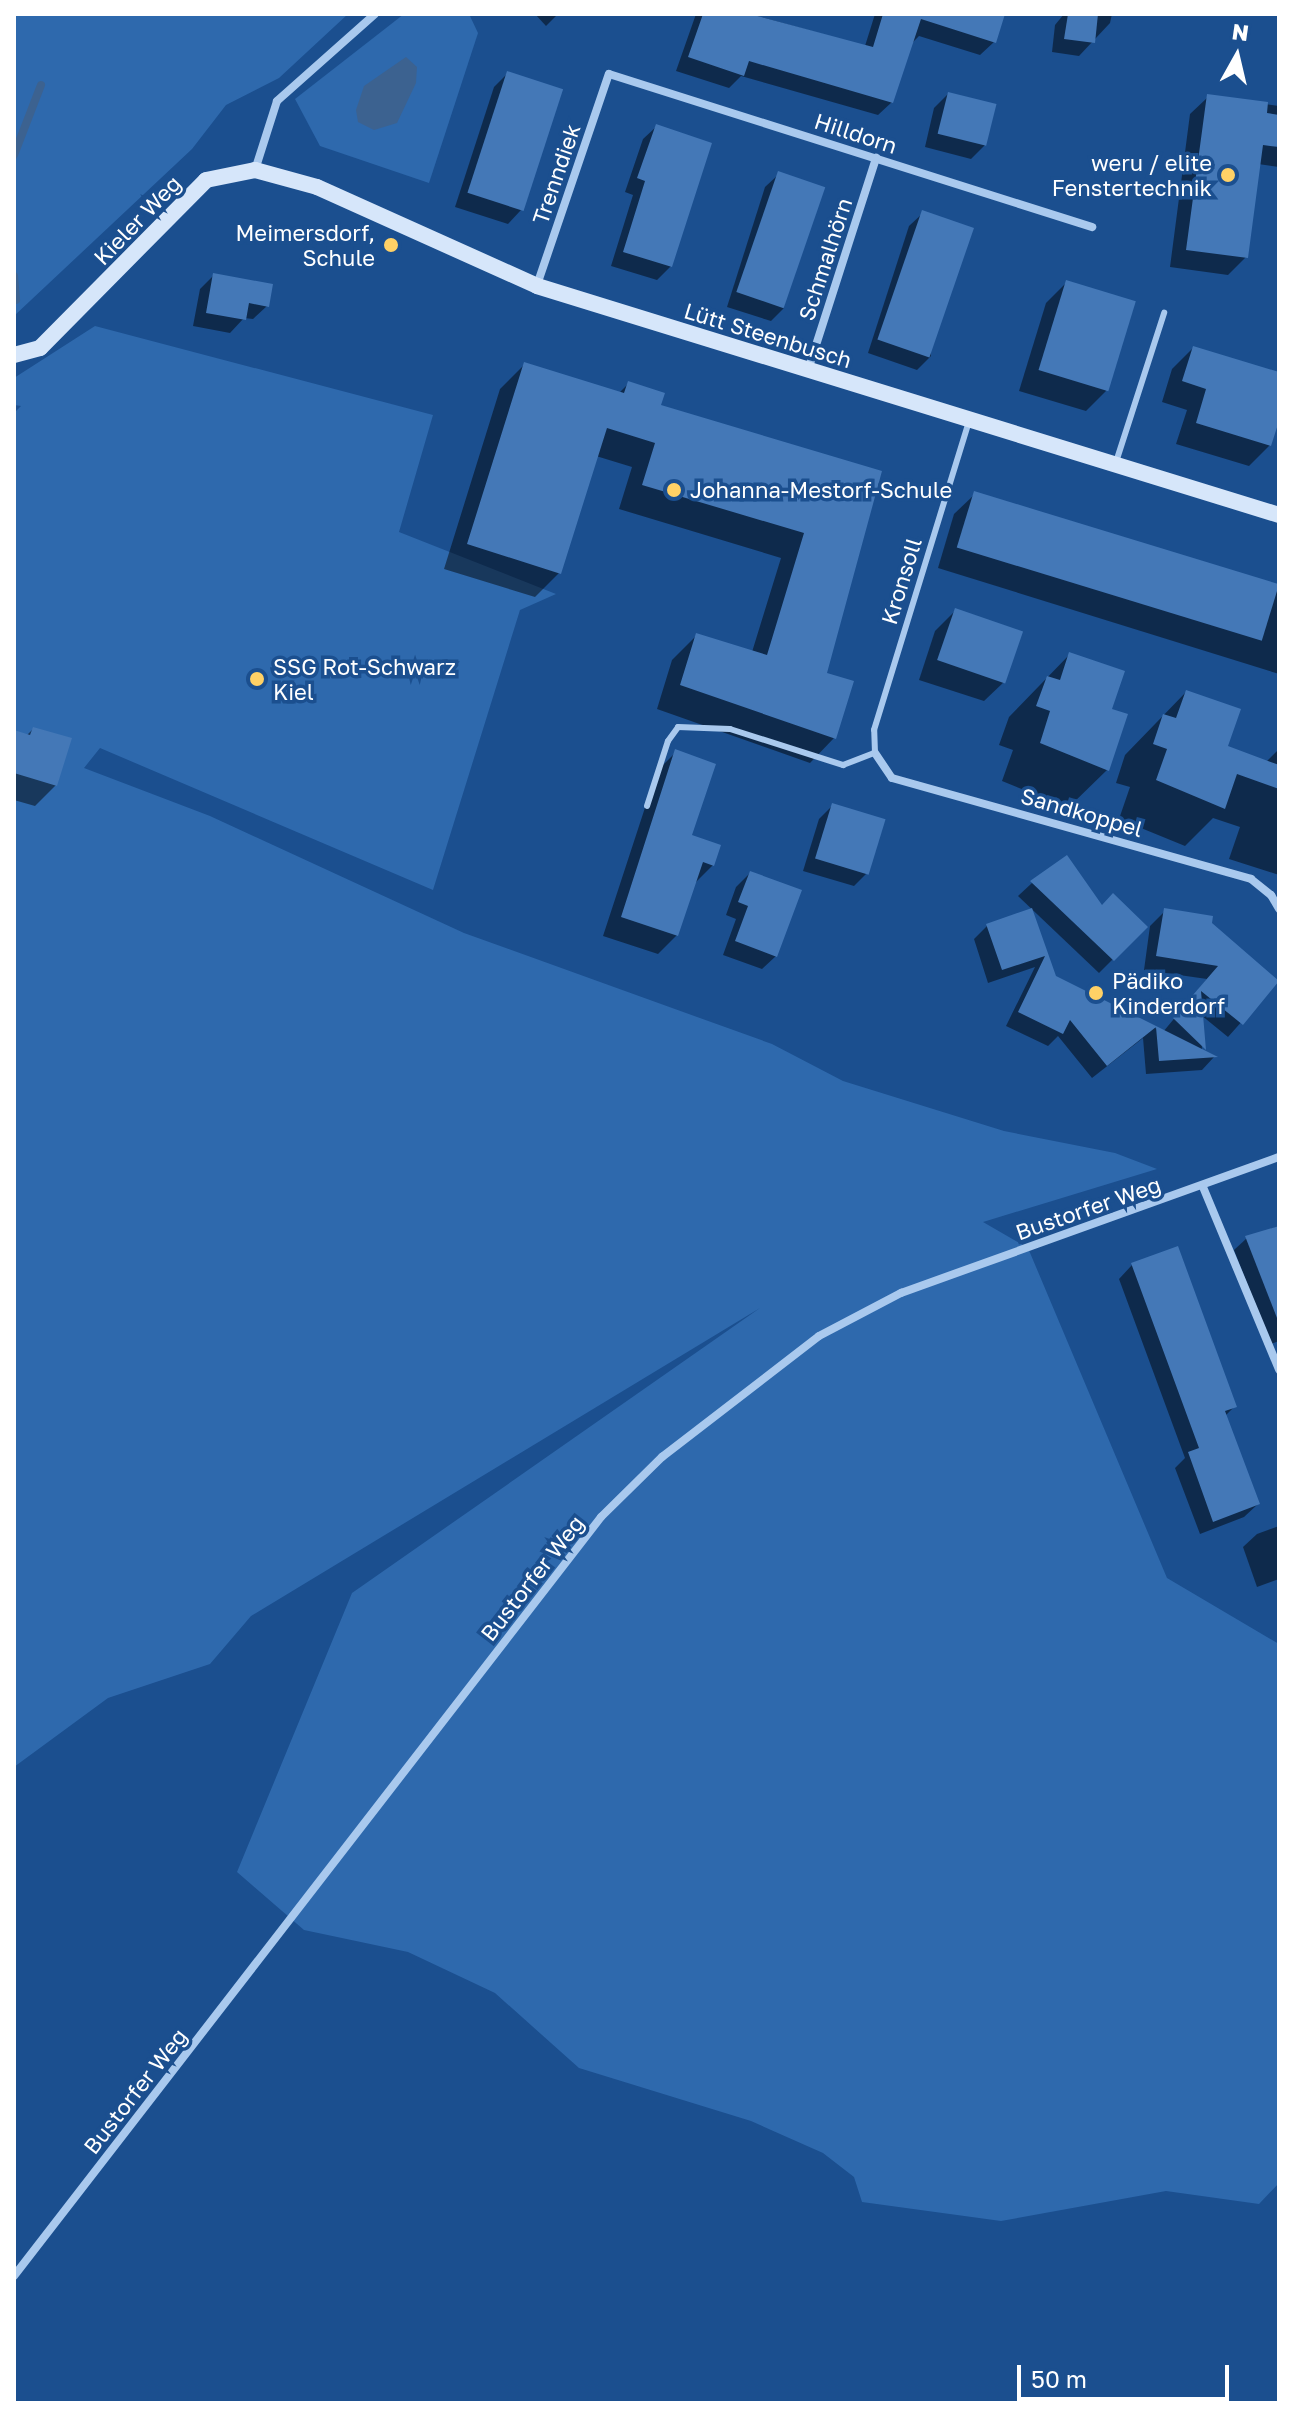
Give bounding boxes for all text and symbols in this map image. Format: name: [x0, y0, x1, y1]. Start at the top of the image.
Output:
north arrow: [1197, 16, 1277, 96]
text: N: [1230, 17, 1251, 46]
street label: Hilldorn: [811, 107, 901, 159]
street label: Trenndiek: [527, 120, 585, 228]
place label: weru / elite Fenstertechnik: [1052, 149, 1212, 200]
marker: weru / elite Fenstertechnik: [1219, 166, 1237, 184]
street label: Kieler Weg: [88, 170, 186, 270]
street label: Schmalhörn: [793, 194, 857, 324]
place label: Meimersdorf, Schule: [235, 219, 375, 270]
marker: Meimersdorf, Schule: [382, 236, 400, 254]
street label: Lütt Steenbusch: [681, 297, 855, 373]
place label: Johanna-Mestorf-Schule: [690, 477, 952, 503]
marker: Johanna-Mestorf-Schule: [665, 481, 683, 499]
street label: Kronsoll: [875, 534, 927, 628]
place label: SSG Rot-Schwarz Kiel: [273, 653, 456, 704]
marker: SSG Rot-Schwarz Kiel: [248, 670, 266, 688]
street label: Sandkoppel: [1018, 782, 1146, 842]
place label: Pädiko Kinderdorf: [1112, 967, 1225, 1018]
marker: Pädiko Kinderdorf: [1087, 984, 1105, 1002]
street label: Bustorfer Weg: [1012, 1171, 1164, 1245]
street label: Bustorfer Weg: [475, 1510, 589, 1646]
street label: Bustorfer Weg: [78, 2023, 192, 2159]
scale bar: [1021, 2349, 1233, 2399]
text: 50 m: [1031, 2364, 1087, 2393]

